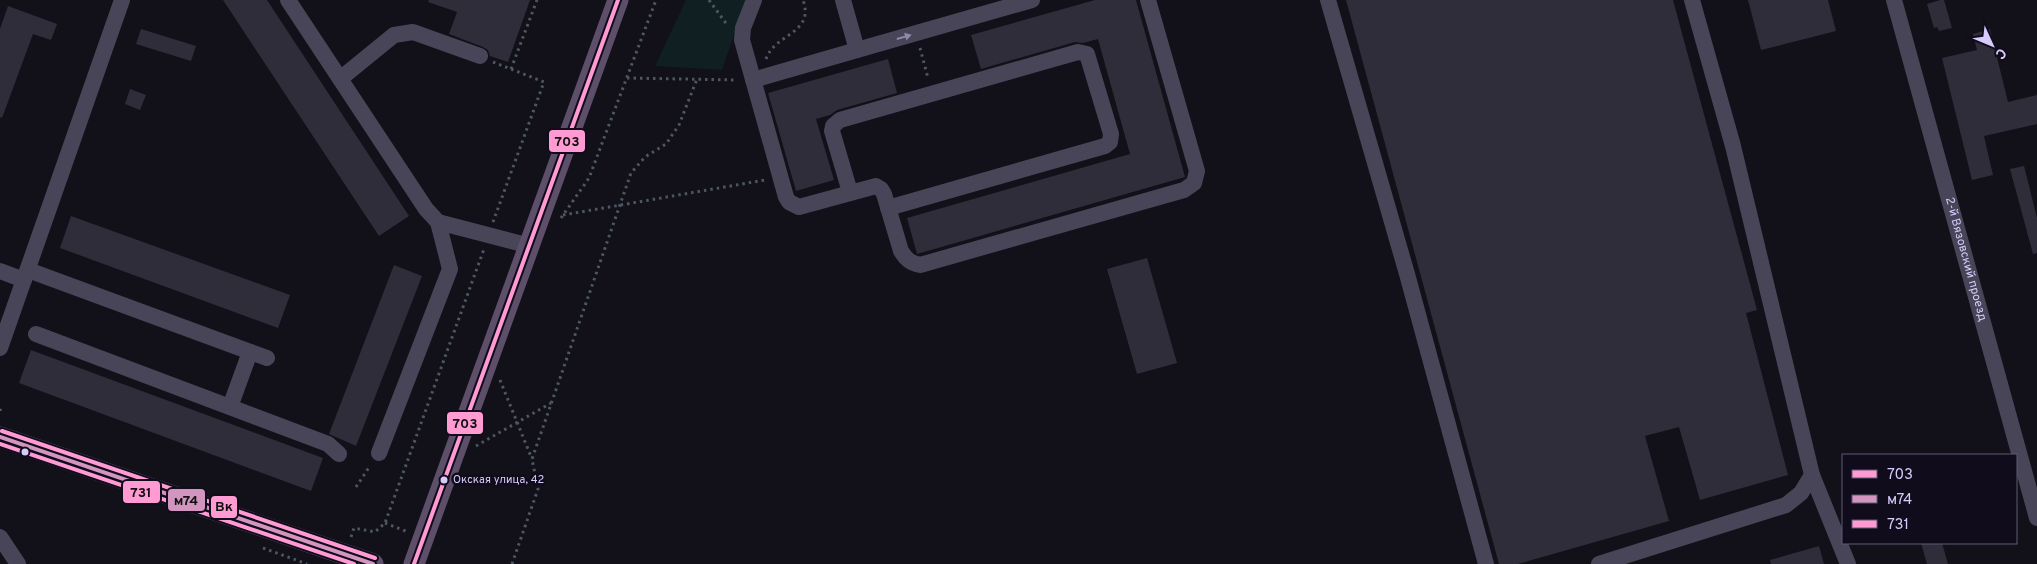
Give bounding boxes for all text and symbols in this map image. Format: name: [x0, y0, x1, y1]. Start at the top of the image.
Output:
north arrow: [1967, 20, 2017, 70]
one-way arrow: [896, 32, 911, 40]
text: С: [1991, 44, 2009, 62]
line badge: 703: [548, 129, 586, 153]
text: 703: [554, 134, 580, 151]
street label: 2-й Вязовский проезд: [1941, 195, 1990, 323]
line badge: 703: [446, 411, 484, 435]
text: 703: [452, 416, 478, 433]
unlabelled marker: [20, 447, 30, 457]
legend: [1842, 454, 2017, 544]
text: 703: [1887, 466, 1913, 485]
place label: Окская улица, 42: [453, 473, 544, 487]
marker: Окская улица, 42: [439, 475, 449, 485]
line badge: 731: [122, 480, 161, 504]
text: 731: [130, 485, 152, 502]
line badge: м74: [167, 488, 206, 512]
text: м74: [1887, 491, 1912, 510]
text: м74: [174, 493, 198, 510]
line badge: Вк: [210, 495, 238, 519]
text: Вк: [215, 499, 233, 516]
text: 731: [1887, 516, 1909, 535]

